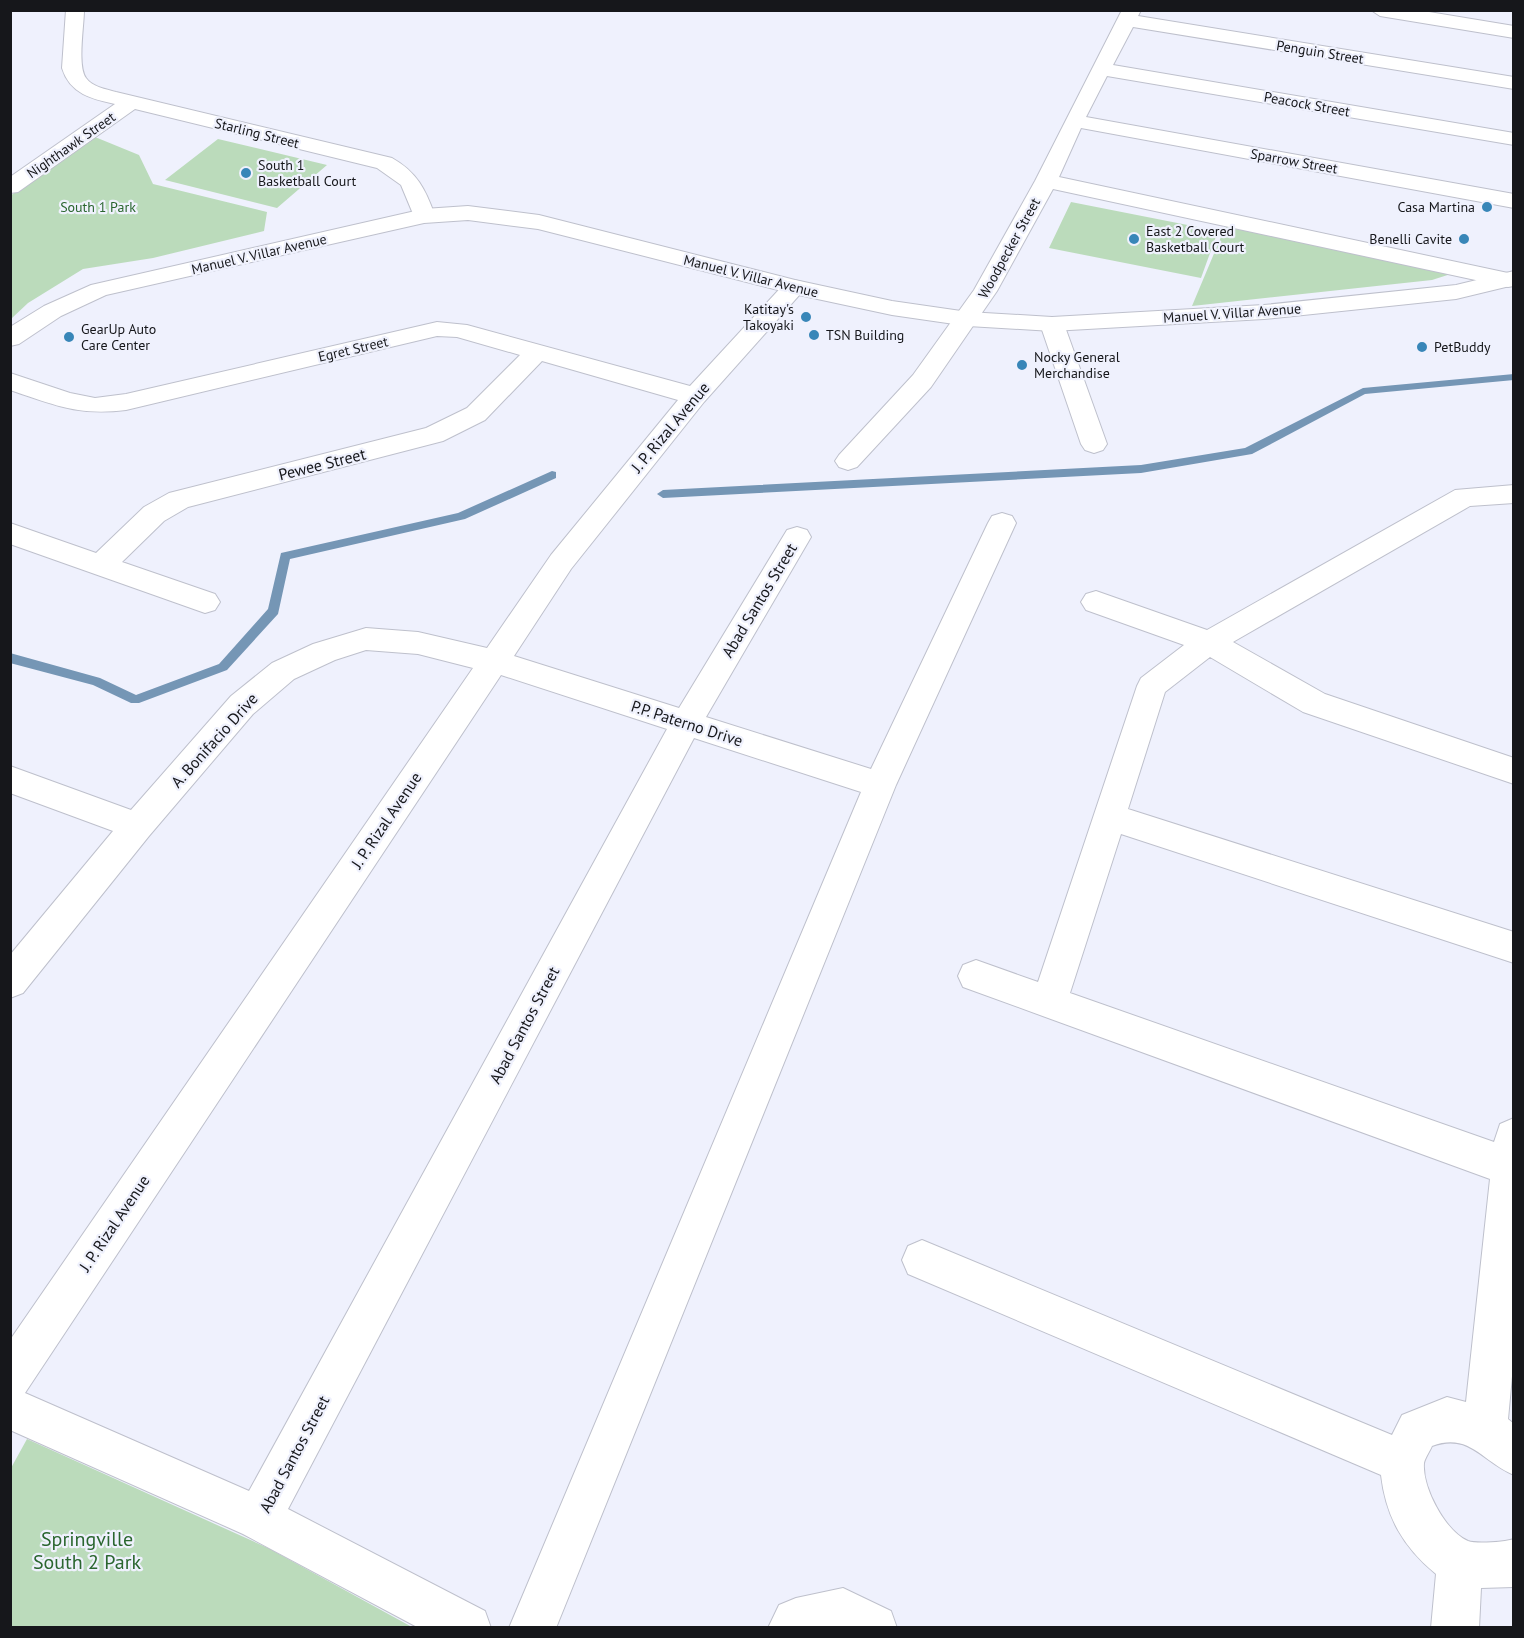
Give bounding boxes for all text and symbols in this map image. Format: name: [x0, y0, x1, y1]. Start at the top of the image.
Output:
street label: Penguin Street: [1275, 36, 1365, 68]
street label: Peacock Street: [1263, 88, 1352, 120]
street label: Nighthawk Street: [23, 108, 119, 182]
street label: Starling Street: [213, 114, 301, 152]
street label: Sparrow Street: [1249, 144, 1339, 178]
place label: South 1 Basketball Court: [258, 156, 357, 190]
marker: South 1 Basketball Court: [239, 166, 253, 180]
street label: Woodpecker Street: [974, 194, 1044, 301]
park label: South 1 Park: [60, 198, 136, 216]
place label: Casa Martina: [1397, 198, 1475, 216]
marker: Casa Martina: [1480, 200, 1494, 214]
place label: East 2 Covered Basketball Court: [1146, 222, 1245, 256]
street label: Manuel V. Villar Avenue: [190, 230, 328, 278]
place label: Benelli Cavite: [1369, 230, 1452, 248]
marker: East 2 Covered Basketball Court: [1127, 232, 1141, 246]
marker: Benelli Cavite: [1457, 232, 1471, 246]
street label: Manuel V. Villar Avenue: [682, 251, 820, 301]
street label: Manuel V. Villar Avenue: [1162, 299, 1302, 327]
place label: Katitay's Takoyaki: [743, 300, 794, 334]
marker: Katitay's Takoyaki: [799, 310, 813, 324]
place label: GearUp Auto Care Center: [81, 320, 156, 354]
place label: TSN Building: [826, 326, 904, 344]
marker: TSN Building: [807, 328, 821, 342]
marker: GearUp Auto Care Center: [62, 330, 76, 344]
street label: Egret Street: [316, 332, 390, 366]
place label: PetBuddy: [1434, 338, 1491, 356]
marker: PetBuddy: [1415, 340, 1429, 354]
place label: Nocky General Merchandise: [1034, 348, 1120, 382]
marker: Nocky General Merchandise: [1015, 358, 1029, 372]
street label: J. P. Rizal Avenue: [626, 378, 714, 477]
street label: Pewee Street: [276, 443, 368, 484]
street label: Abad Santos Street: [717, 539, 801, 661]
street label: A. Bonifacio Drive: [166, 689, 262, 791]
street label: P.P. Paterno Drive: [629, 696, 745, 750]
street label: J. P. Rizal Avenue: [346, 768, 426, 873]
street label: Abad Santos Street: [485, 963, 564, 1087]
street label: J. P. Rizal Avenue: [74, 1171, 154, 1276]
street label: Abad Santos Street: [255, 1392, 334, 1516]
park label: Springville South 2 Park: [33, 1526, 142, 1575]

